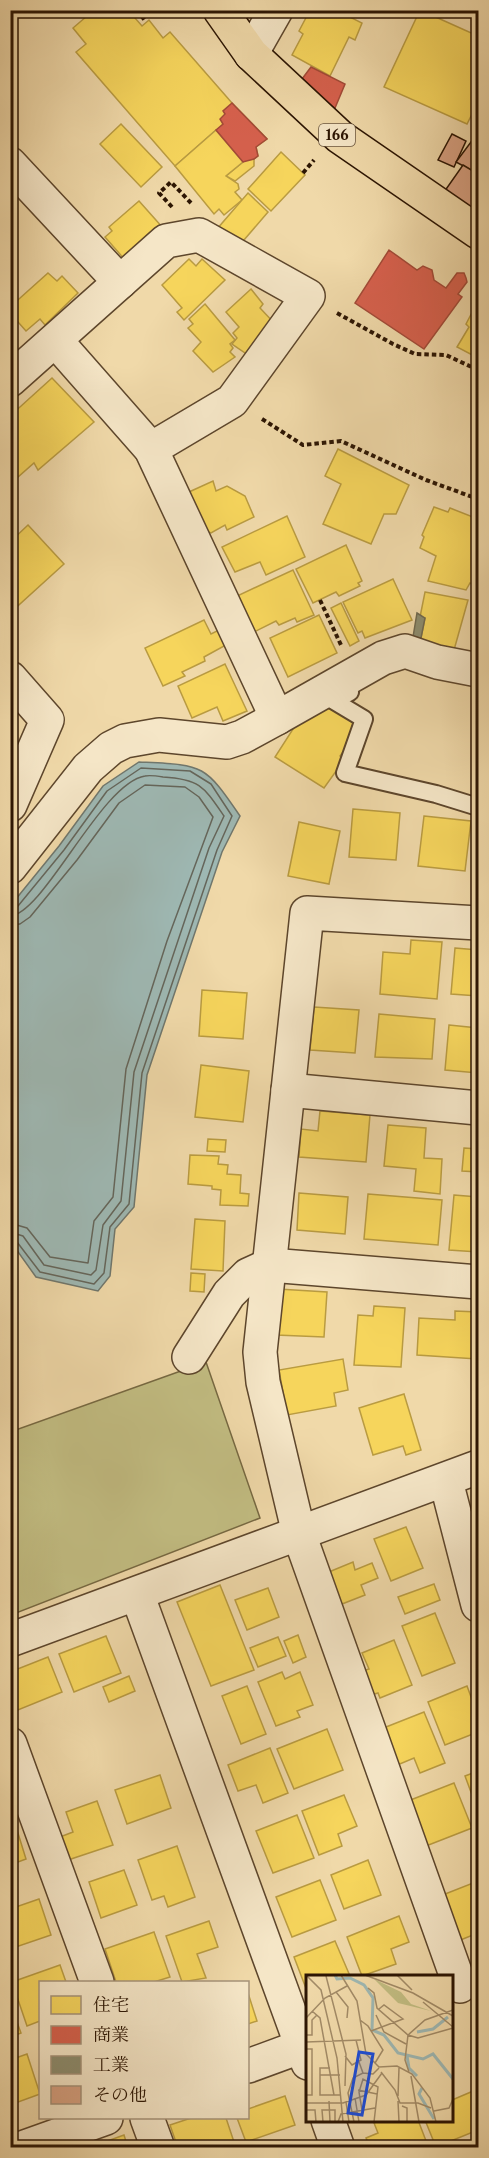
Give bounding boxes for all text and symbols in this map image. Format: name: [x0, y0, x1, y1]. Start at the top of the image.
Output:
road number: 166: [319, 124, 355, 146]
inset map: [306, 1975, 453, 2122]
legend: [39, 1981, 249, 2119]
text: 住宅: [93, 1994, 129, 2016]
text: 商業: [93, 2024, 129, 2046]
text: 工業: [93, 2054, 129, 2076]
text: その他: [93, 2084, 147, 2106]

